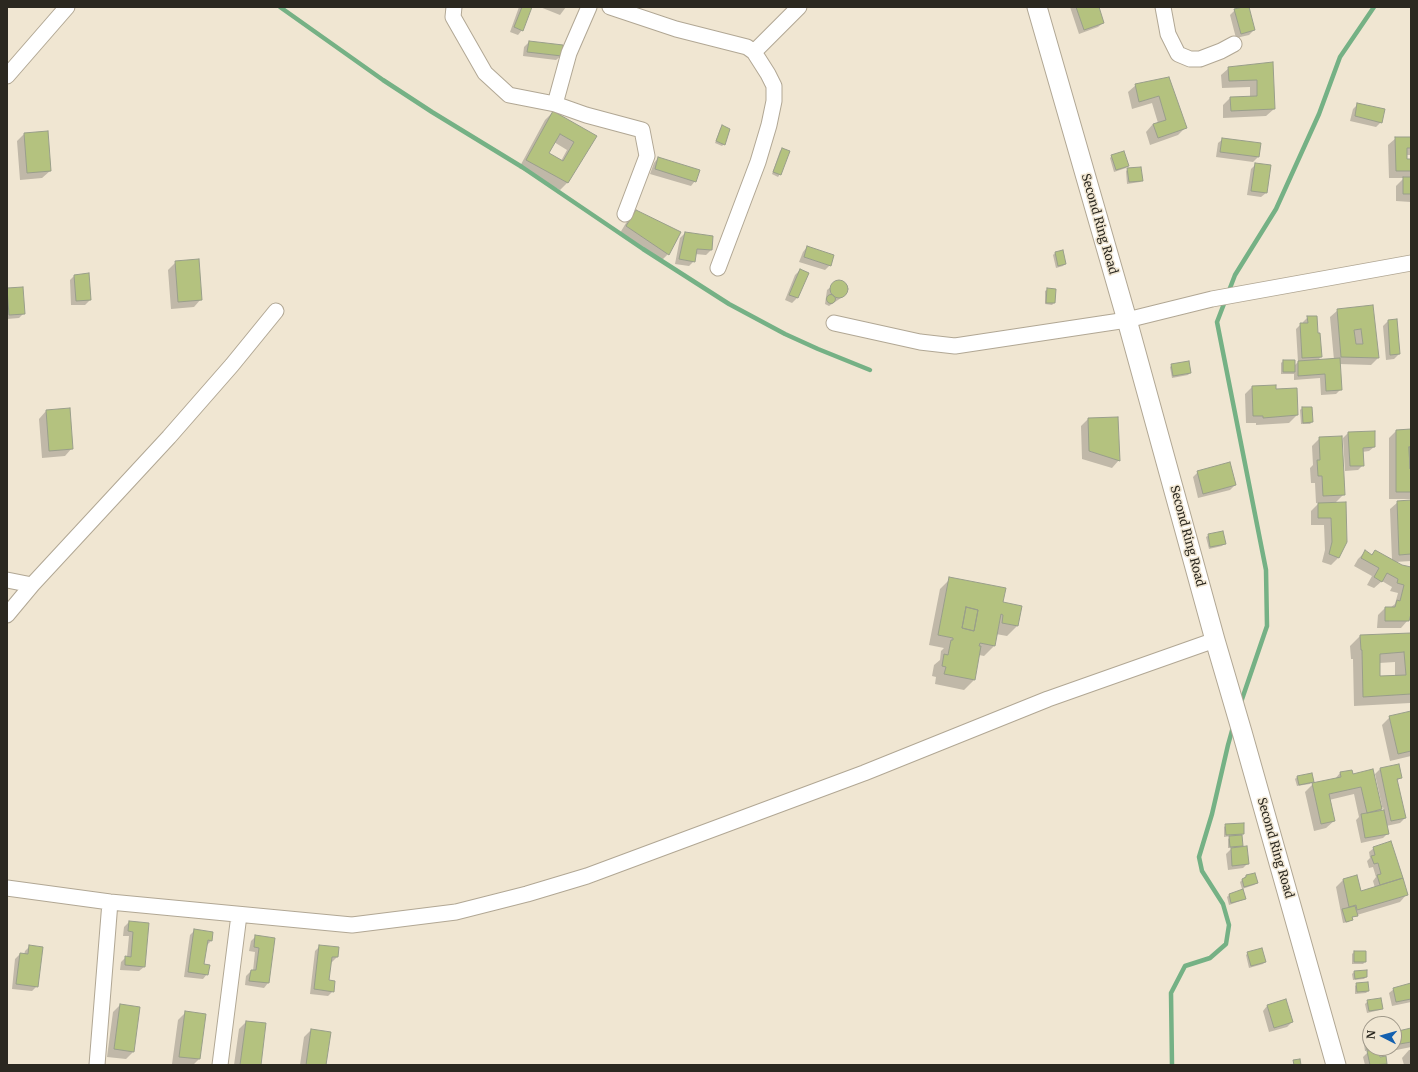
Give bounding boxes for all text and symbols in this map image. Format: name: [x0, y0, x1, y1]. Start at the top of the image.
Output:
street label: Second Ring Road: [1078, 172, 1120, 276]
street label: Second Ring Road: [1167, 484, 1207, 588]
street label: Second Ring Road: [1254, 796, 1296, 900]
north arrow: [1362, 1016, 1402, 1056]
text: N: [1364, 1030, 1378, 1040]

